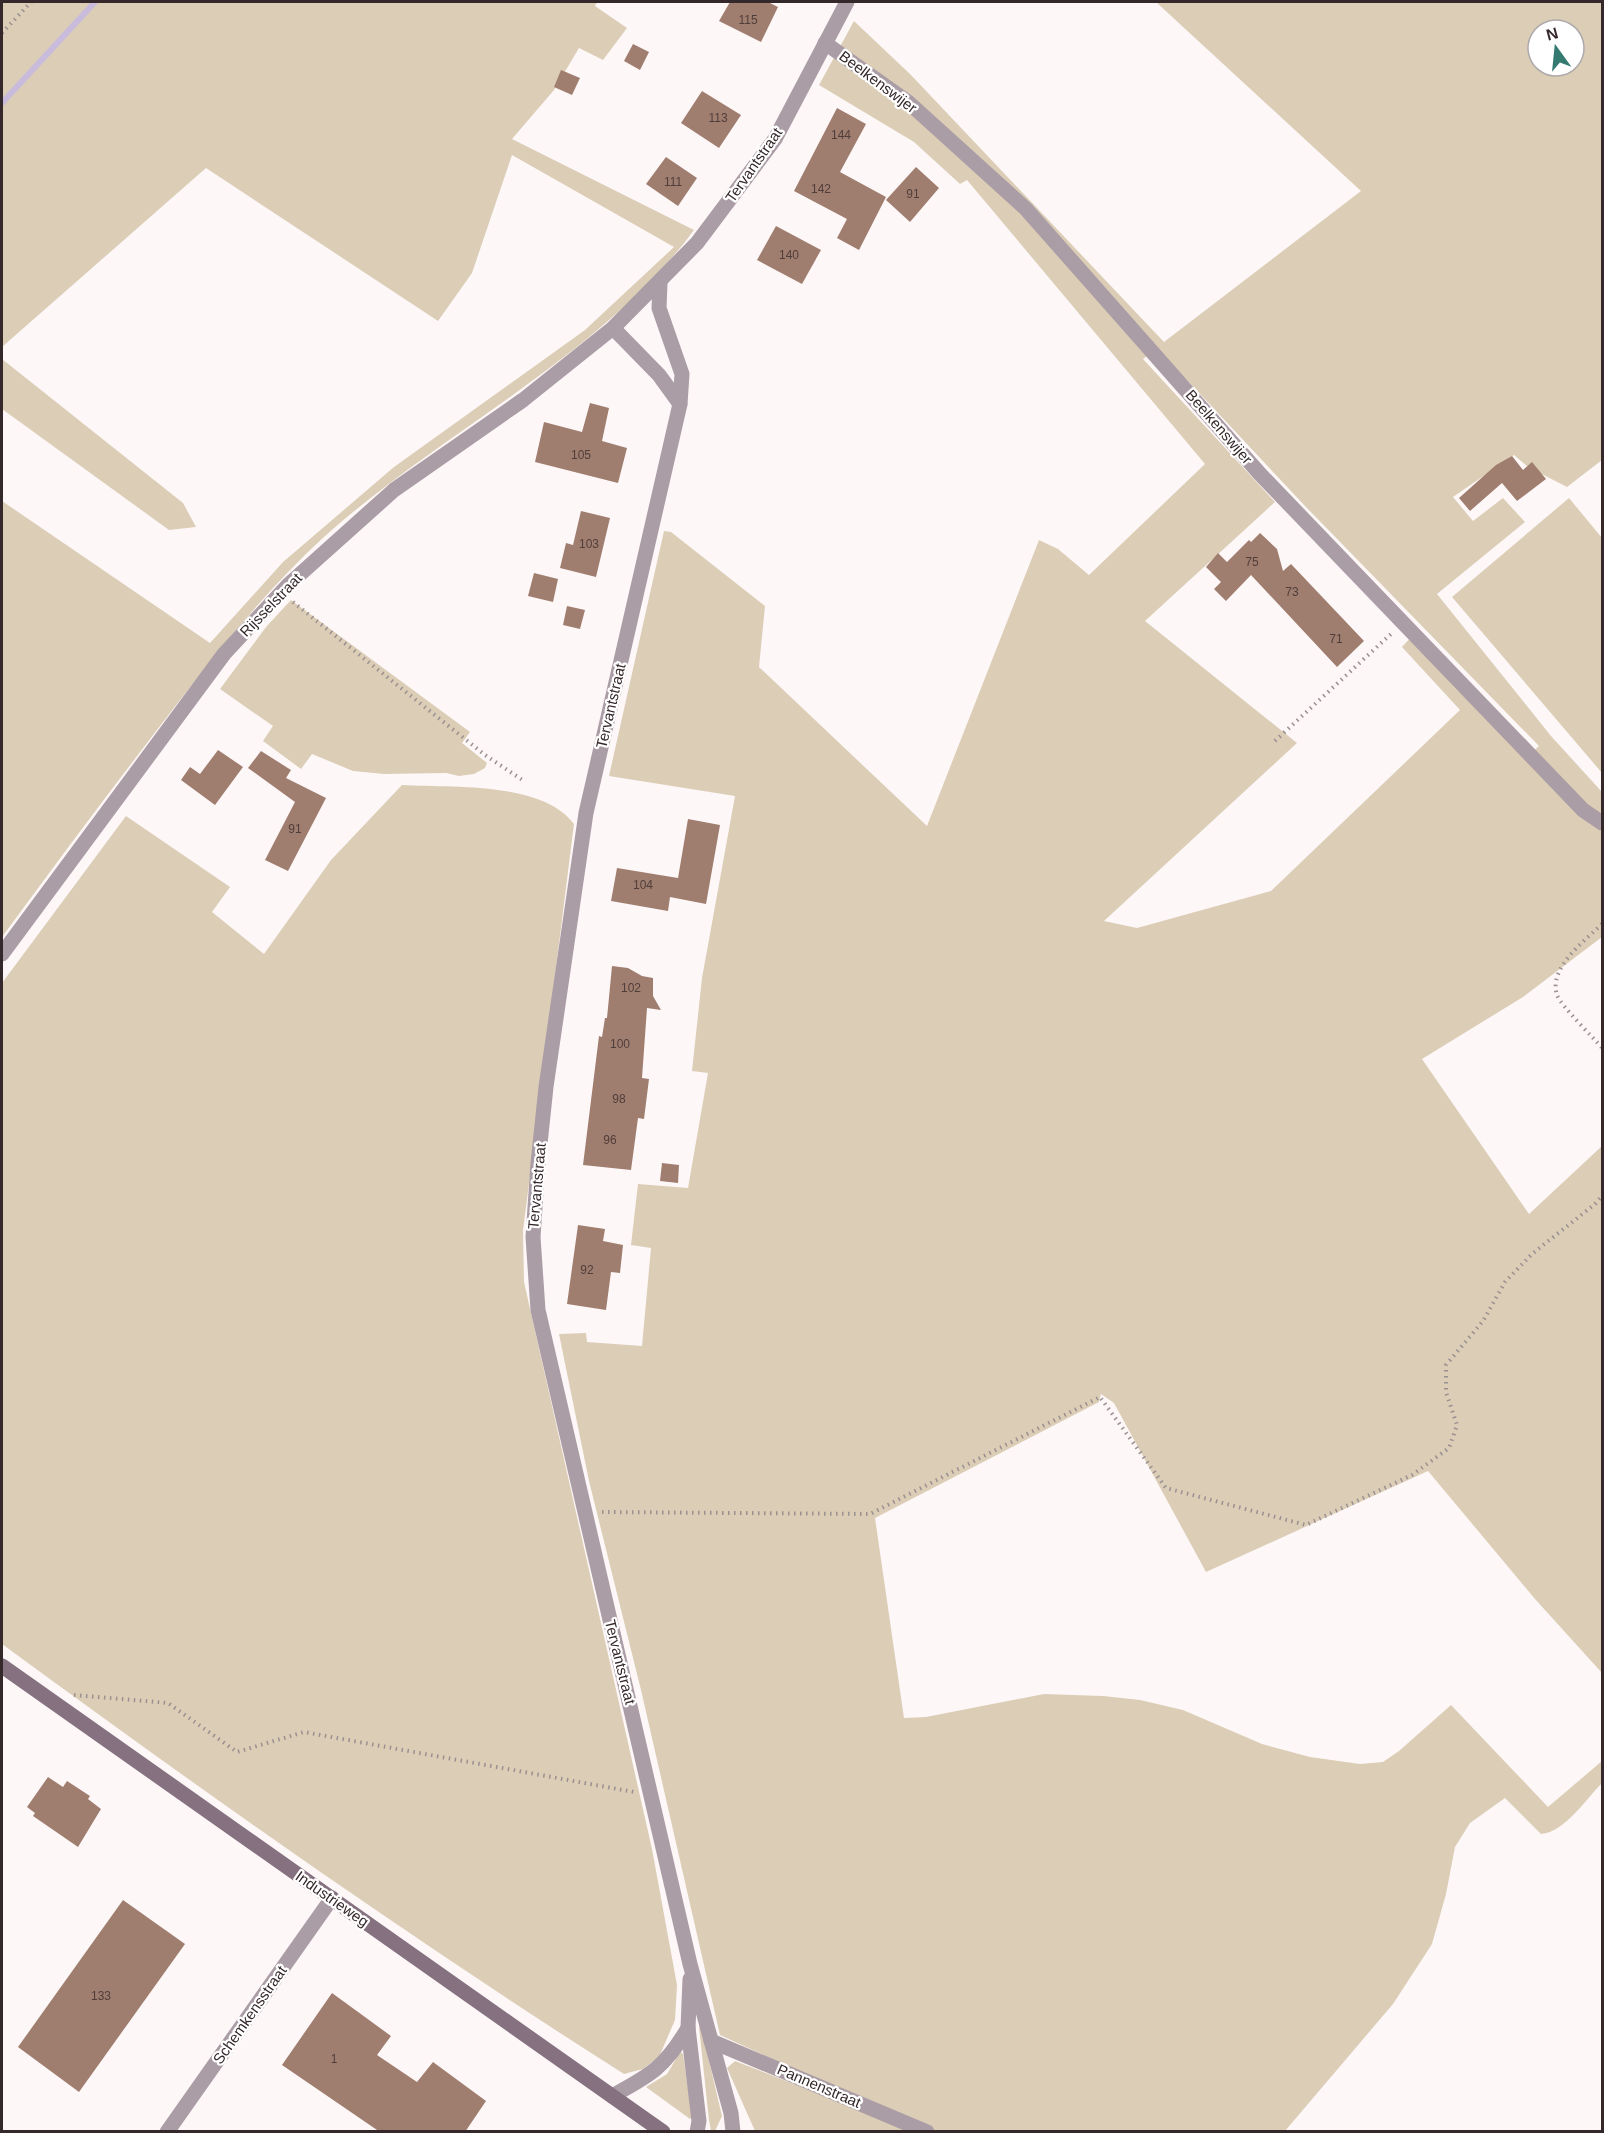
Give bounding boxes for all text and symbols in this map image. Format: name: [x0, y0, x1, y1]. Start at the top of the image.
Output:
house number: 115: [738, 13, 758, 27]
north arrow: [1526, 18, 1586, 78]
text: N: [1544, 24, 1560, 44]
street label: Beelkenswijer: [836, 47, 920, 116]
house number: 113: [708, 111, 728, 125]
street label: Tervantstraat: [722, 124, 786, 205]
house number: 144: [831, 128, 851, 142]
house number: 111: [664, 175, 682, 189]
house number: 142: [811, 182, 831, 196]
house number: 91: [906, 187, 920, 201]
house number: 140: [779, 248, 799, 262]
street label: Beelkenswijer: [1183, 386, 1256, 467]
house number: 105: [571, 448, 591, 462]
house number: 103: [579, 537, 599, 551]
house number: 75: [1245, 555, 1259, 569]
street label: Rijsselstraat: [236, 569, 306, 640]
house number: 73: [1285, 585, 1299, 599]
house number: 71: [1329, 632, 1343, 646]
street label: Tervantstraat: [592, 661, 629, 750]
house number: 91: [288, 822, 302, 836]
house number: 104: [633, 878, 653, 892]
house number: 102: [621, 981, 641, 995]
house number: 100: [610, 1037, 630, 1051]
house number: 98: [612, 1092, 626, 1106]
house number: 96: [603, 1133, 617, 1147]
street label: Tervantstraat: [524, 1141, 549, 1230]
house number: 92: [580, 1263, 594, 1277]
street label: Tervantstraat: [602, 1618, 639, 1707]
street label: Industrieweg: [293, 1867, 372, 1930]
street label: Schemkensstraat: [209, 1962, 290, 2067]
house number: 133: [91, 1989, 111, 2003]
house number: 1: [331, 2052, 338, 2066]
street label: Pannenstraat: [775, 2060, 864, 2111]

